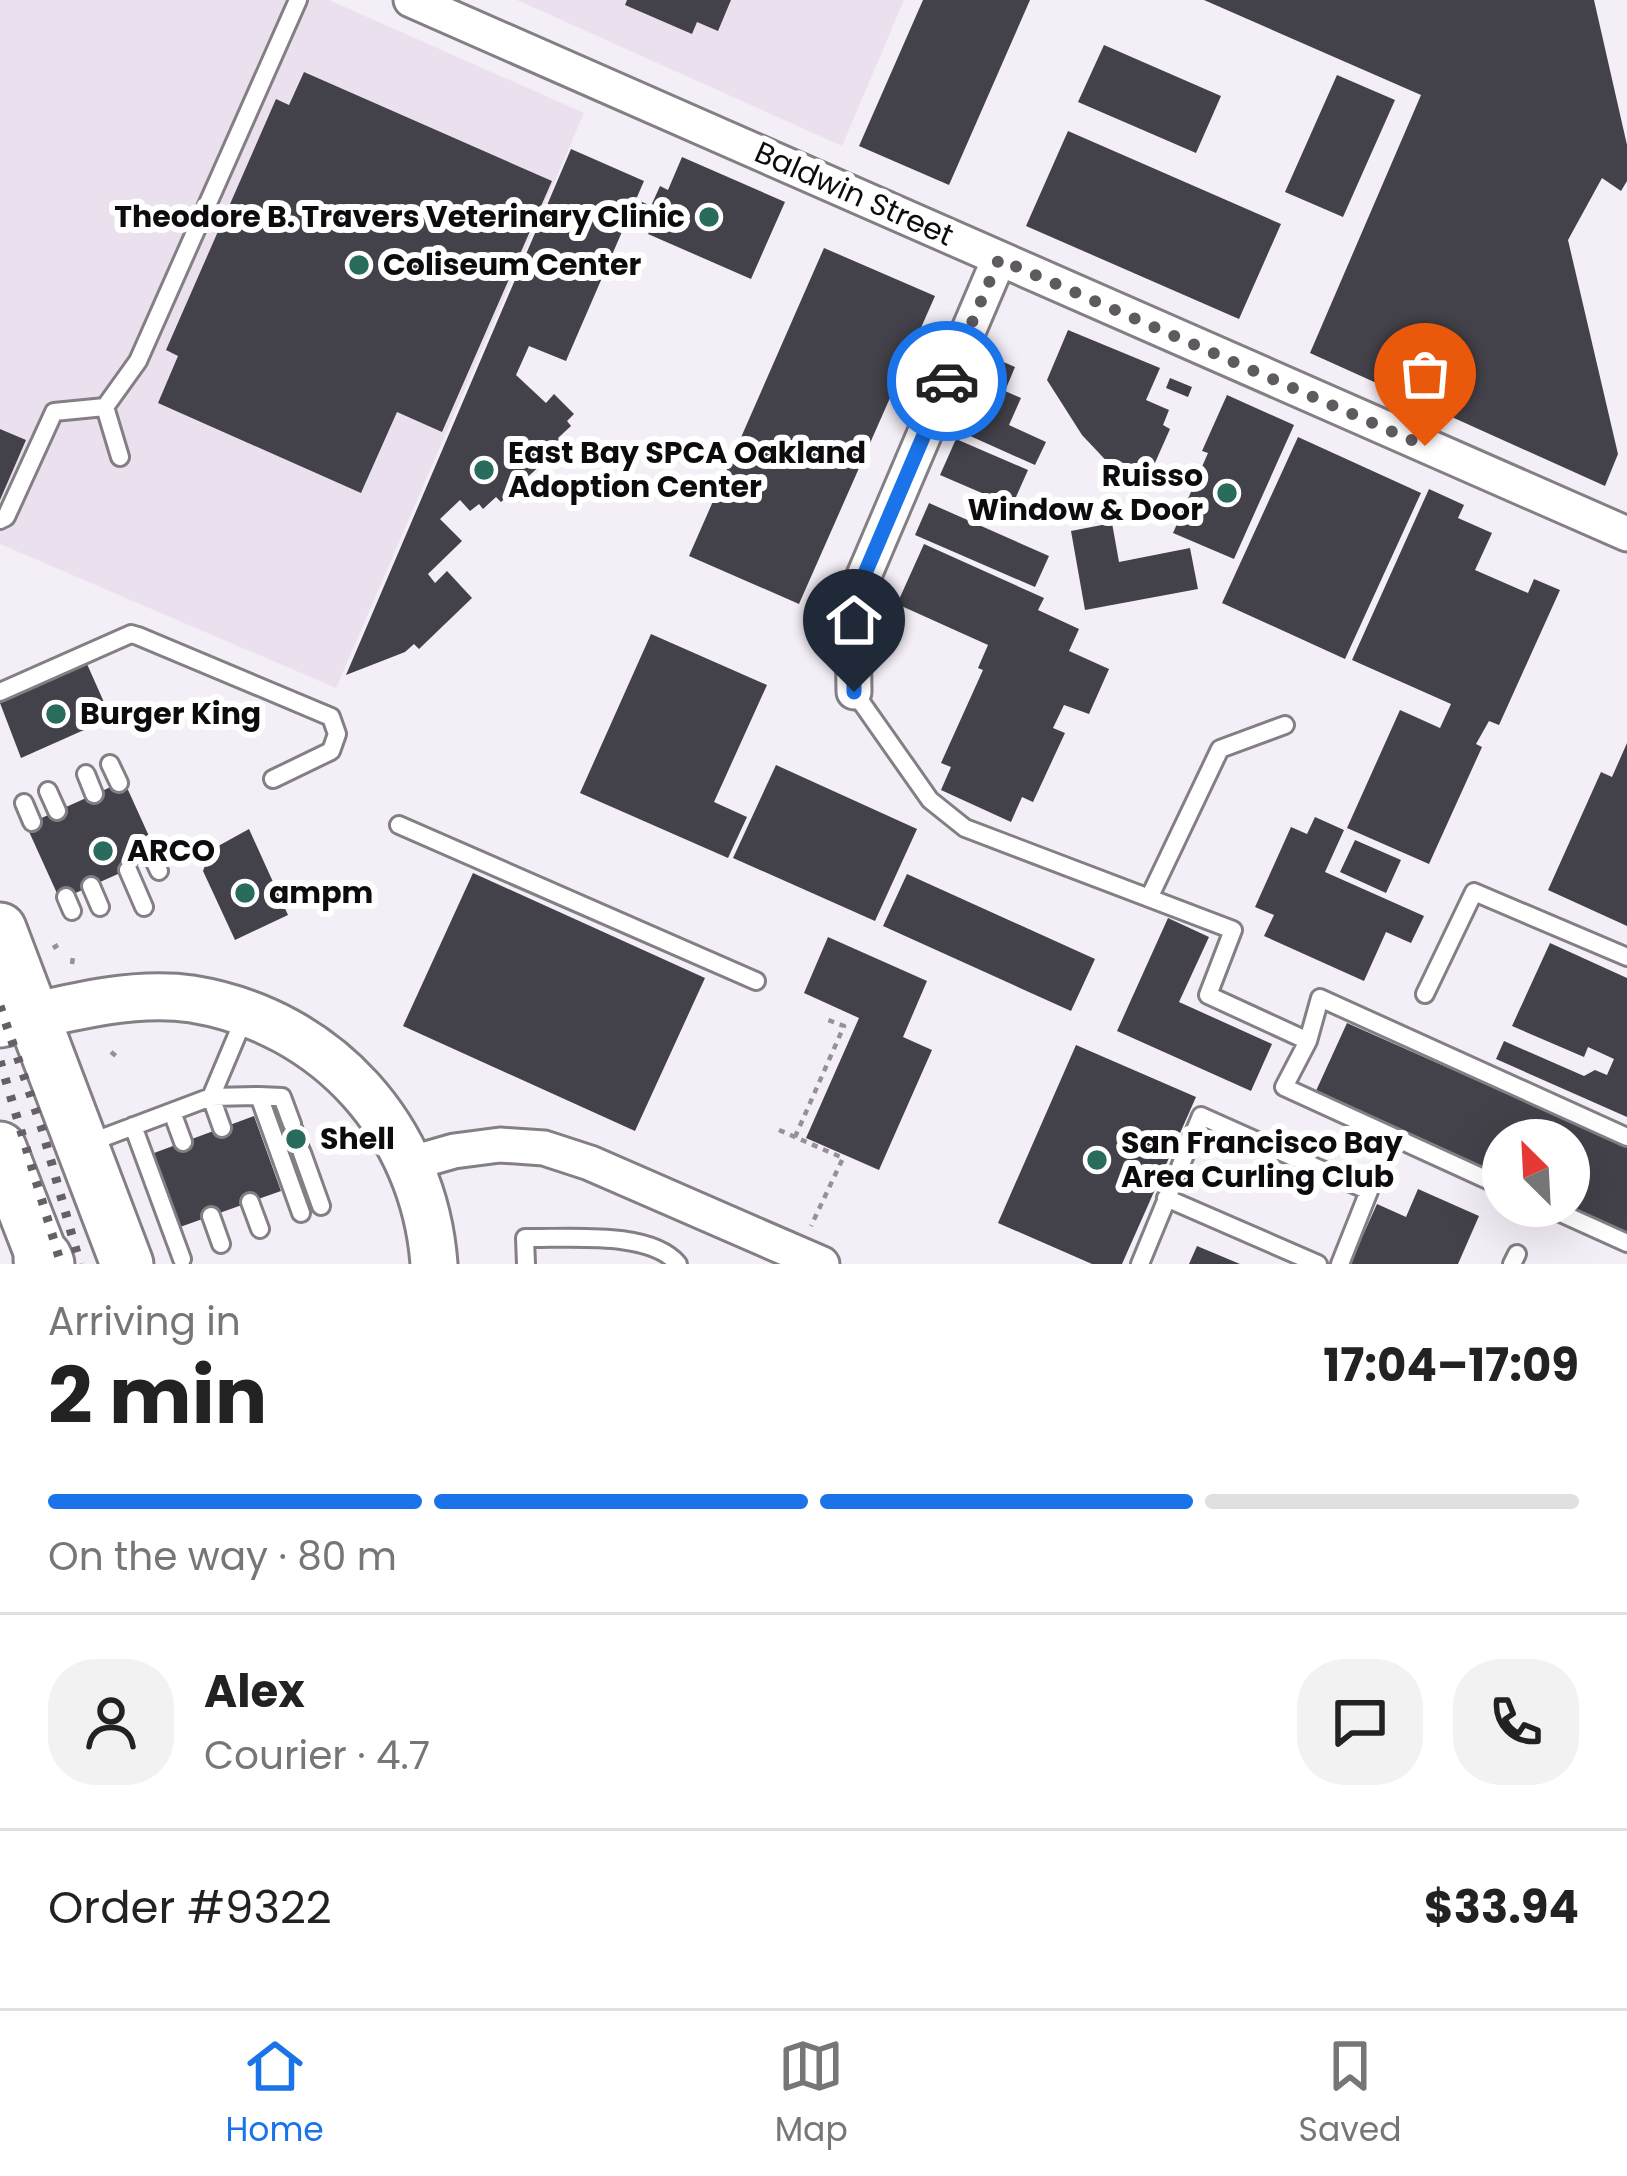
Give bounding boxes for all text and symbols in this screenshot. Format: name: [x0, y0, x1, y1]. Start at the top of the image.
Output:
street label: Baldwin Street: [748, 131, 960, 257]
place label: Theodore B. Travers Veterinary Clinic: [114, 195, 685, 238]
marker: Theodore B. Travers Veterinary Clinic: [696, 204, 722, 230]
place label: Coliseum Center: [383, 243, 641, 286]
marker: Coliseum Center: [346, 252, 372, 278]
courier: [887, 321, 1007, 441]
pin: [1374, 323, 1476, 446]
icon: bag: [1392, 341, 1458, 407]
icon: car: [914, 348, 980, 414]
place label: East Bay SPCA Oakland Adoption Center: [508, 431, 866, 508]
place label: Ruisso Window & Door: [967, 454, 1203, 531]
marker: East Bay SPCA Oakland Adoption Center: [471, 457, 497, 483]
marker: Ruisso Window & Door: [1214, 480, 1240, 506]
pin: [803, 569, 905, 692]
icon: home: [821, 587, 887, 653]
place label: Burger King: [80, 692, 261, 735]
marker: Burger King: [43, 701, 69, 727]
place label: ARCO: [127, 829, 215, 872]
marker: ARCO: [90, 838, 116, 864]
place label: ampm: [269, 871, 373, 914]
marker: ampm: [232, 880, 258, 906]
place label: Shell: [320, 1117, 395, 1160]
north arrow: [1482, 1119, 1590, 1227]
map controls: [1482, 1119, 1590, 1227]
place label: San Francisco Bay Area Curling Club: [1121, 1121, 1403, 1198]
marker: Shell: [283, 1126, 309, 1152]
marker: San Francisco Bay Area Curling Club: [1084, 1147, 1110, 1173]
text: Arriving in: [48, 1294, 241, 1349]
text: 17:04–17:09: [1323, 1334, 1579, 1397]
text: 2 min: [48, 1341, 267, 1450]
text: On the way · 80 m: [48, 1529, 397, 1584]
button: person: [48, 1659, 174, 1785]
button: chat: [1297, 1659, 1423, 1785]
button: phone: [1453, 1659, 1579, 1785]
text: Alex: [204, 1660, 305, 1723]
text: Courier · 4.7: [204, 1728, 430, 1783]
text: Order #9322: [48, 1876, 332, 1939]
text: $33.94: [1424, 1876, 1579, 1939]
tab: Home: [225, 2033, 324, 2155]
tab: Map: [775, 2033, 848, 2155]
tab: Saved: [1299, 2033, 1402, 2155]

